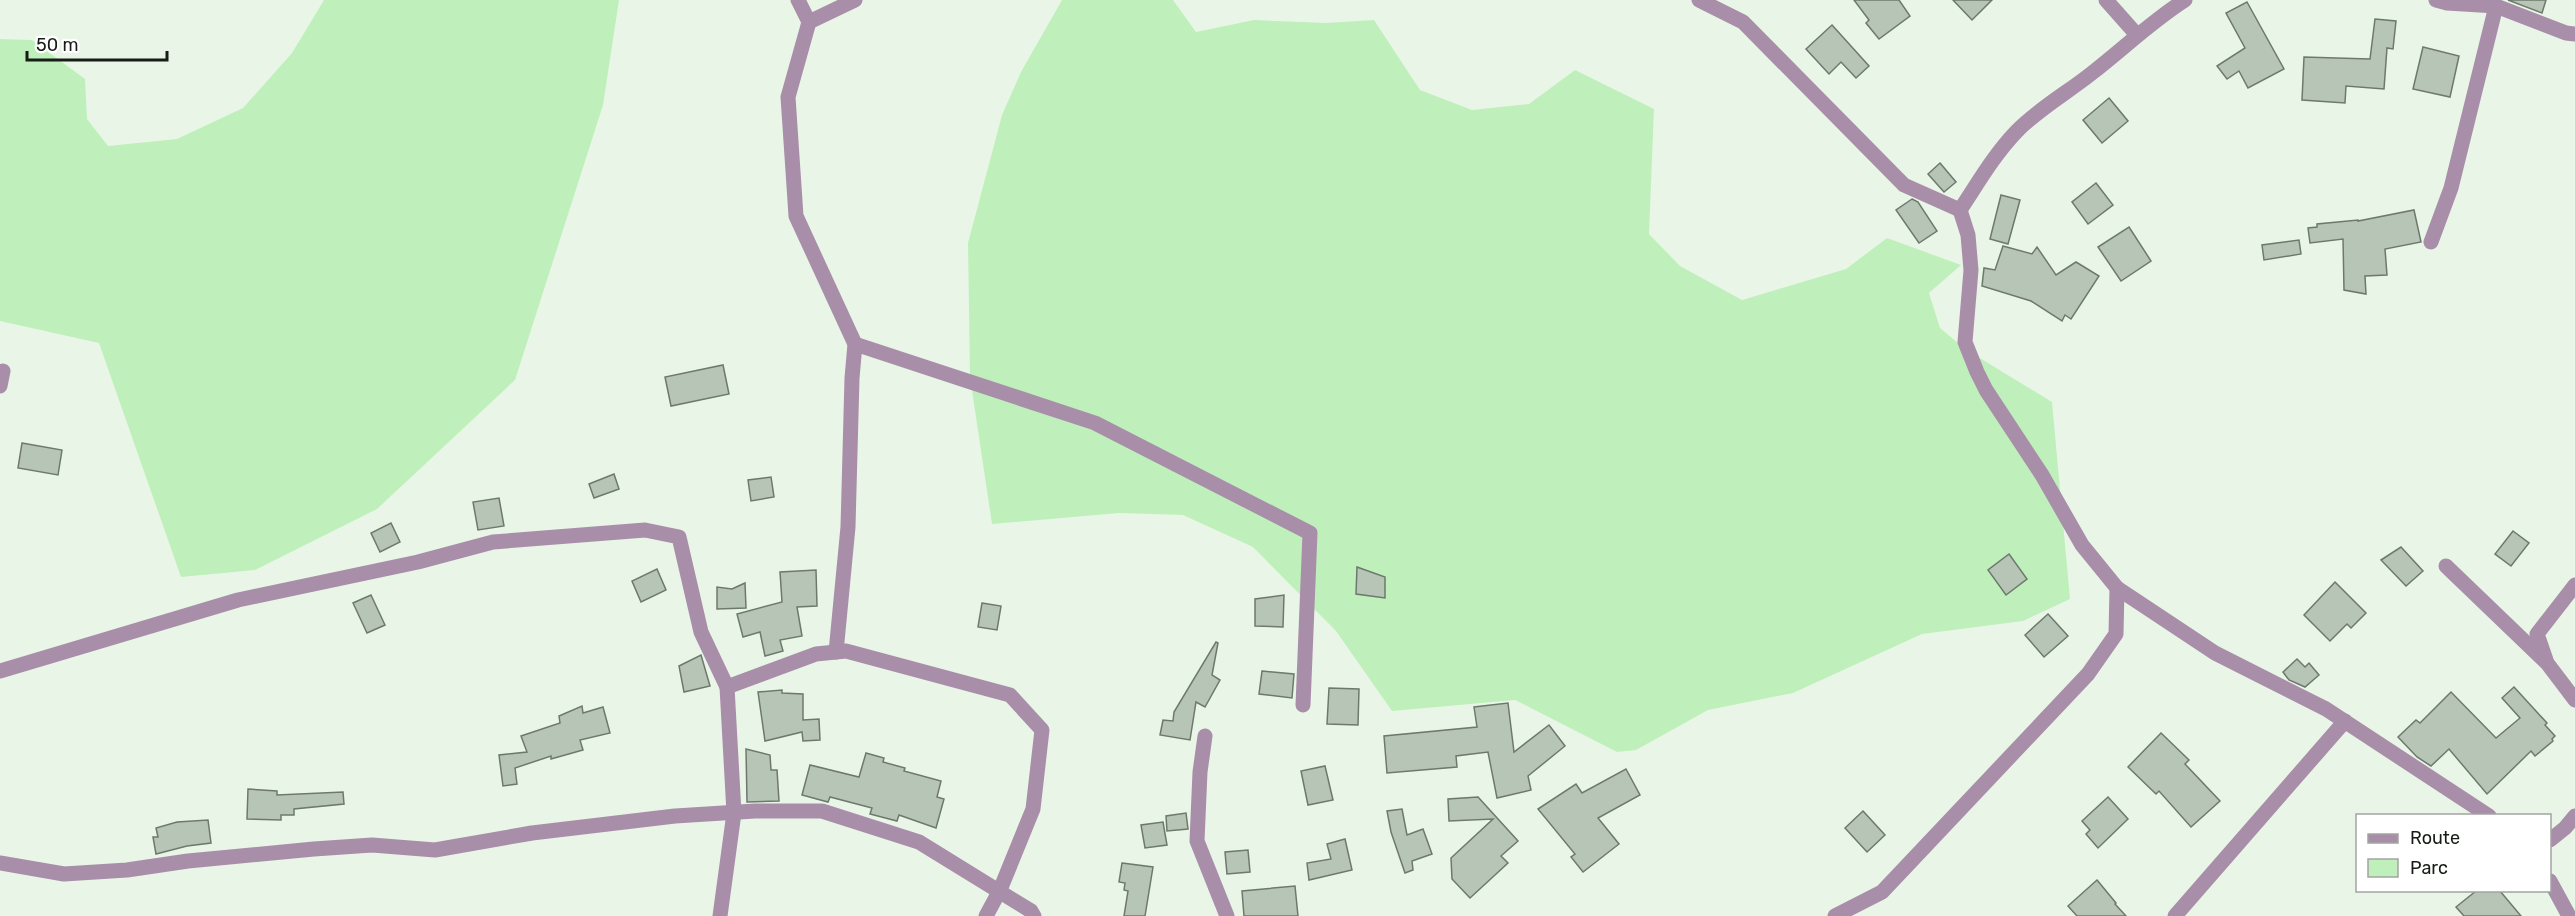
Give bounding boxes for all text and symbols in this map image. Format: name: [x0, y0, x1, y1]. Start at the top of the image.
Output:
scale bar: [27, 24, 166, 62]
text: 50 m: [36, 34, 79, 56]
legend: [2356, 814, 2551, 892]
text: Route: [2410, 827, 2460, 849]
text: Parc: [2410, 857, 2448, 879]

